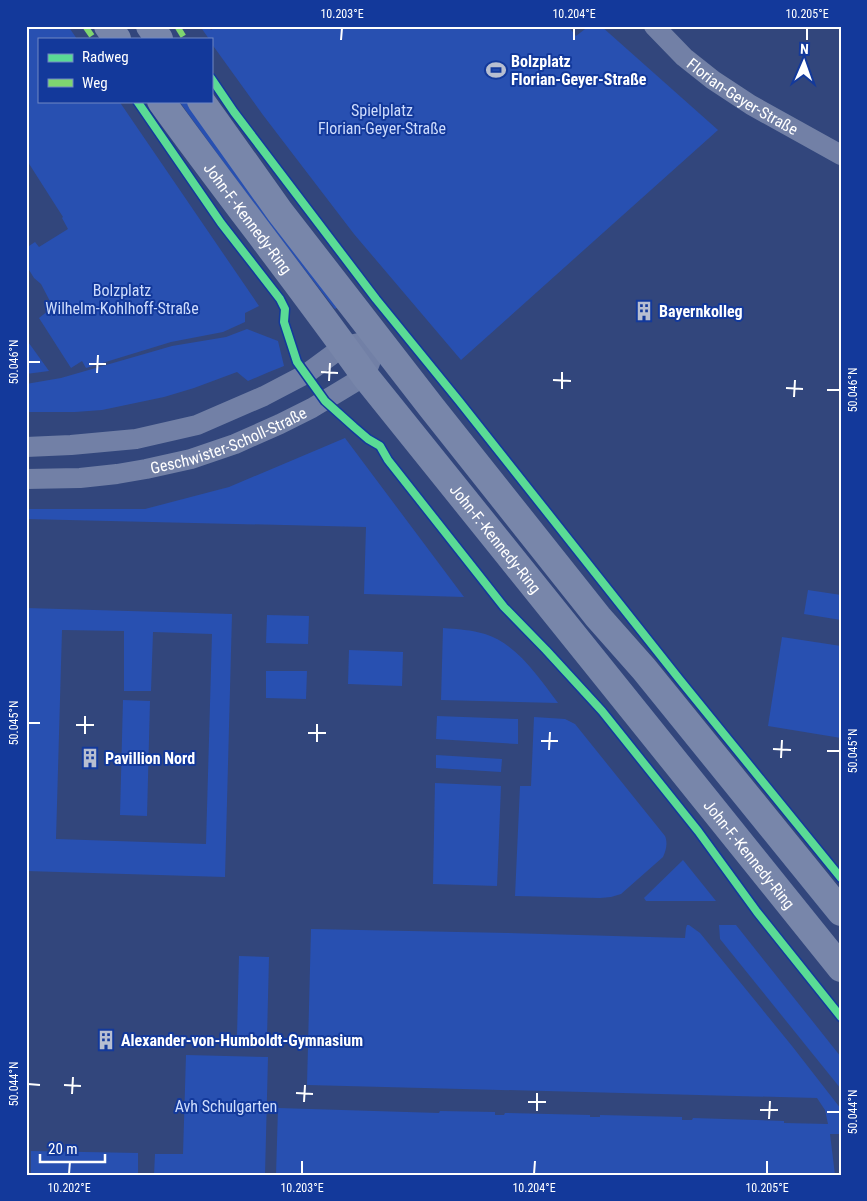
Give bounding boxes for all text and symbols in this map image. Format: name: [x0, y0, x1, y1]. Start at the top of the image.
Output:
text: 10.203°E: [320, 7, 364, 21]
text: 10.204°E: [552, 7, 596, 21]
text: 10.205°E: [785, 7, 829, 21]
legend: [38, 38, 212, 102]
north arrow: [780, 38, 830, 88]
text: N: [800, 41, 809, 57]
text: Radweg: [82, 48, 129, 66]
place label: Bolzplatz Florian-Geyer-Straße: [511, 52, 647, 89]
street label: Florian-Geyer-Straße: [683, 54, 801, 139]
sports icon: Bolzplatz Florian-Geyer-Straße: [485, 59, 507, 81]
text: Weg: [82, 74, 108, 92]
park label: Spielplatz Florian-Geyer-Straße: [318, 101, 446, 138]
street label: John-F.-Kennedy-Ring: [200, 159, 296, 278]
park label: Bolzplatz Wilhelm-Kohlhoff-Straße: [45, 281, 199, 318]
building icon: Bayernkolleg: [633, 300, 655, 322]
place label: Bayernkolleg: [659, 302, 743, 321]
text: 50.046°N: [7, 340, 21, 384]
text: 50.046°N: [846, 368, 860, 412]
street label: Geschwister-Scholl-Straße: [148, 403, 310, 478]
street label: John-F.-Kennedy-Ring: [446, 480, 545, 597]
text: 50.045°N: [7, 701, 21, 745]
text: 50.045°N: [846, 729, 860, 773]
building icon: Pavillion Nord: [79, 747, 101, 769]
place label: Pavillion Nord: [105, 749, 195, 768]
street label: John-F.-Kennedy-Ring: [699, 796, 799, 913]
building icon: Alexander-von-Humboldt-Gymnasium: [95, 1029, 117, 1051]
place label: Alexander-von-Humboldt-Gymnasium: [121, 1031, 363, 1050]
text: 50.044°N: [7, 1062, 21, 1106]
text: 50.044°N: [846, 1090, 860, 1134]
park label: Avh Schulgarten: [175, 1097, 277, 1116]
scale bar: [40, 1131, 105, 1163]
text: 20 m: [48, 1140, 78, 1158]
text: 10.202°E: [47, 1181, 91, 1195]
text: 10.203°E: [280, 1181, 324, 1195]
text: 10.204°E: [512, 1181, 556, 1195]
text: 10.205°E: [745, 1181, 789, 1195]

